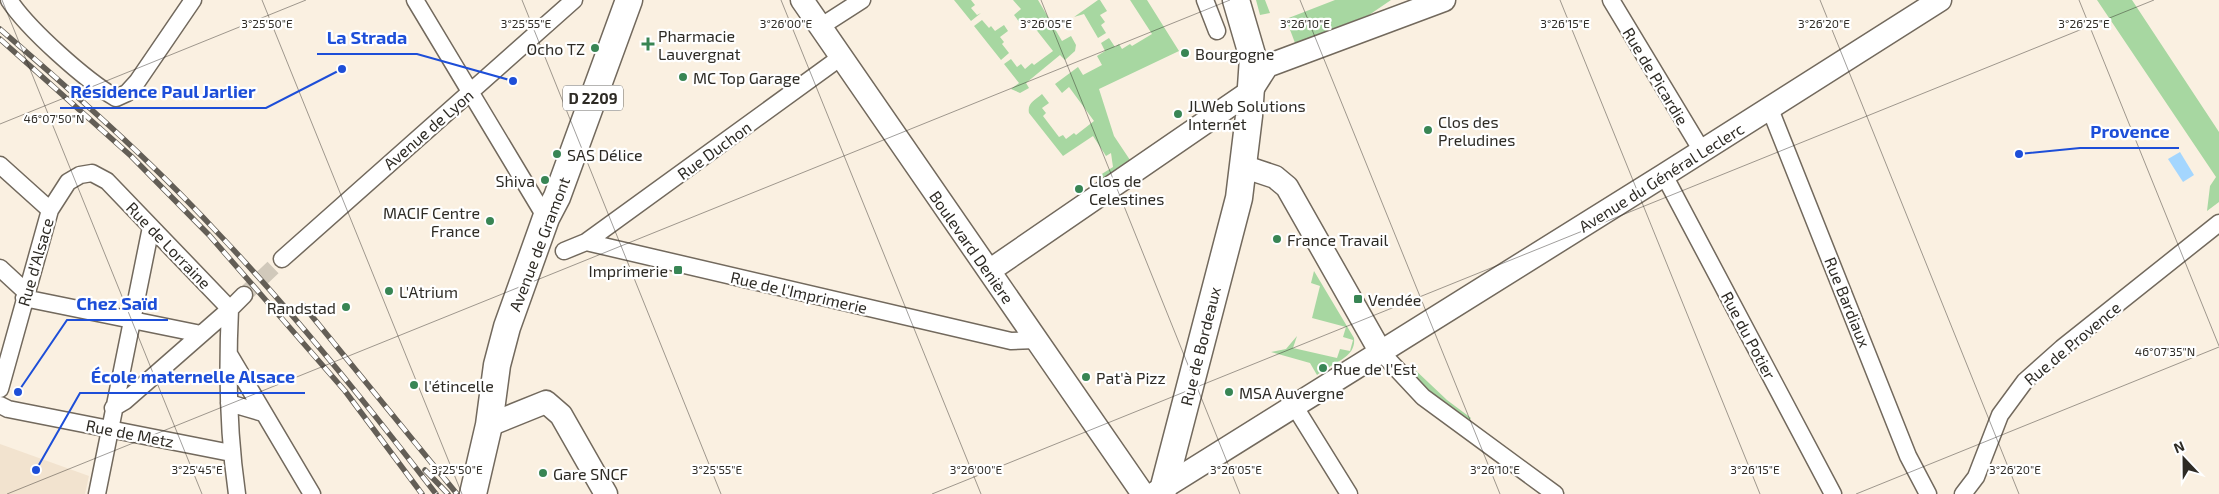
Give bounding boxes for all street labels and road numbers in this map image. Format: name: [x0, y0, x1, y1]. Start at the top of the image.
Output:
street label: Rue de Picardie: [1619, 24, 1693, 128]
street label: Avenue de Lyon: [379, 85, 477, 173]
road number: D 2209: [563, 86, 623, 110]
street label: Rue Duchon: [673, 117, 755, 183]
street label: Avenue du Général Leclerc: [1575, 118, 1747, 236]
street label: Avenue de Gramont: [505, 174, 573, 314]
street label: Boulevard Denière: [926, 187, 1018, 307]
street label: Rue de Lorraine: [123, 198, 215, 292]
street label: Rue d'Alsace: [13, 216, 57, 308]
street label: Rue Bardiaux: [1821, 254, 1875, 350]
street label: Rue de l'Imprimerie: [729, 267, 869, 317]
street label: Rue de Bordeaux: [1176, 284, 1224, 407]
street label: Rue du Potier: [1718, 288, 1780, 383]
street label: Rue de Provence: [2020, 297, 2124, 389]
street label: Rue de Metz: [84, 415, 176, 451]

